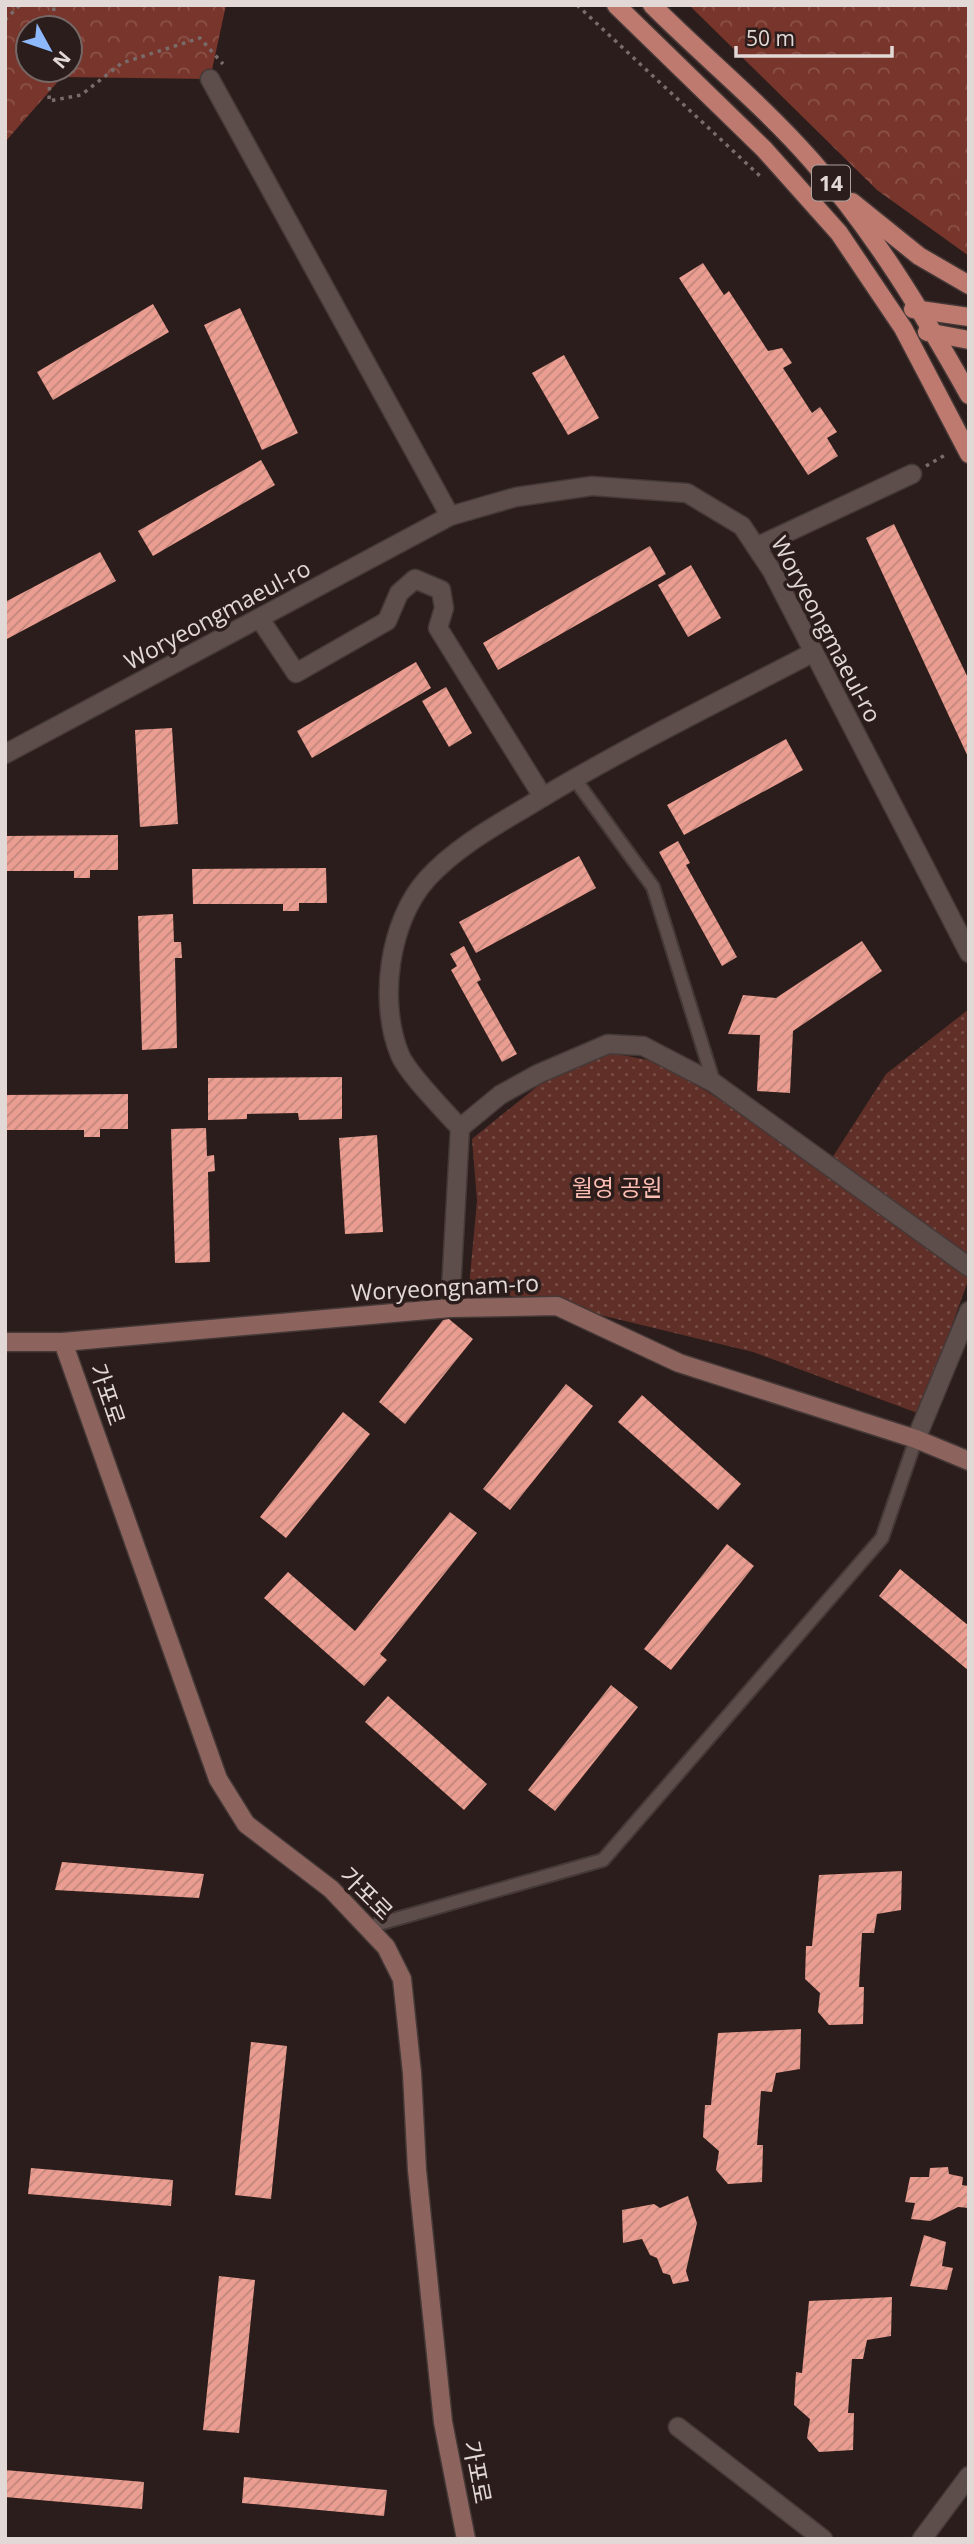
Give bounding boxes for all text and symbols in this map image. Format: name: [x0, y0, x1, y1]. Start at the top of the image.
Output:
north arrow: [14, 14, 84, 84]
scale bar: [736, 14, 892, 58]
text: 50 m: [746, 24, 795, 52]
text: N: [47, 46, 77, 74]
road number: 14: [812, 166, 850, 200]
street label: Woryeongmaeul-ro: [764, 530, 890, 728]
street label: Woryeongmaeul-ro: [118, 551, 316, 677]
park label: 월영 공원: [572, 1171, 662, 1203]
street label: Woryeongnam-ro: [350, 1266, 540, 1308]
street label: 가포로: [83, 1359, 133, 1429]
street label: 가포로: [333, 1859, 401, 1927]
street label: 가포로: [456, 2438, 500, 2506]

